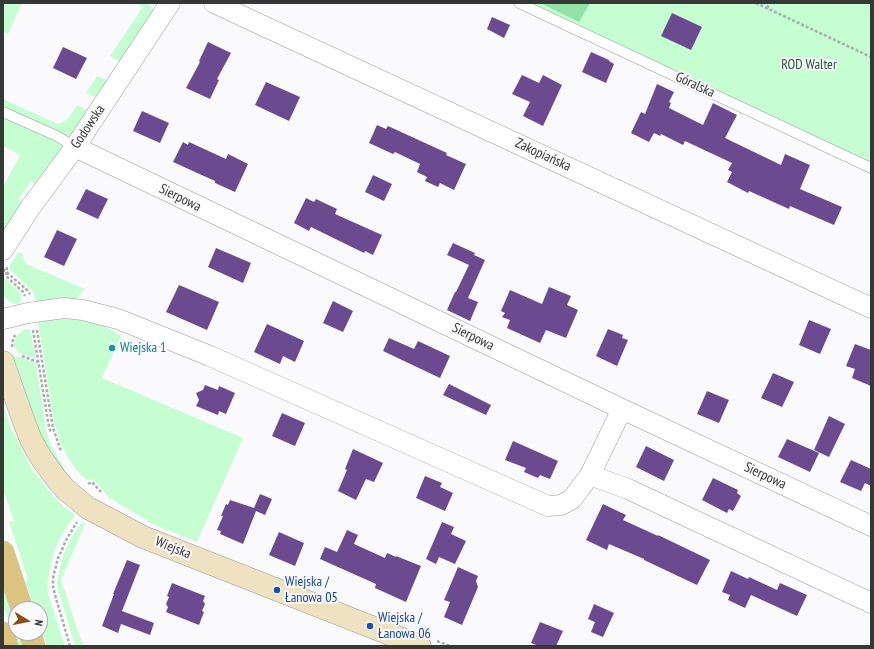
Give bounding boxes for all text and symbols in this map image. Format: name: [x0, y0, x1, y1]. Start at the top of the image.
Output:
park label: ROD Walter: [781, 57, 837, 73]
street label: Góralska: [673, 69, 717, 101]
street label: Godowska: [67, 102, 109, 152]
street label: Zakopiańska: [512, 135, 574, 175]
street label: Sierpowa: [156, 181, 204, 215]
street label: Sierpowa: [449, 320, 497, 354]
place label: Wiejska 1: [120, 340, 166, 356]
marker: Wiejska 1: [107, 343, 117, 353]
street label: Sierpowa: [741, 459, 789, 493]
street label: Wiejska: [153, 533, 193, 563]
place label: Wiejska / Łanowa 05: [285, 574, 338, 606]
marker: Wiejska / Łanowa 05: [272, 585, 282, 595]
north arrow: [8, 601, 48, 641]
place label: Wiejska / Łanowa 06: [378, 610, 431, 642]
text: N: [31, 619, 46, 627]
marker: Wiejska / Łanowa 06: [365, 621, 375, 631]

